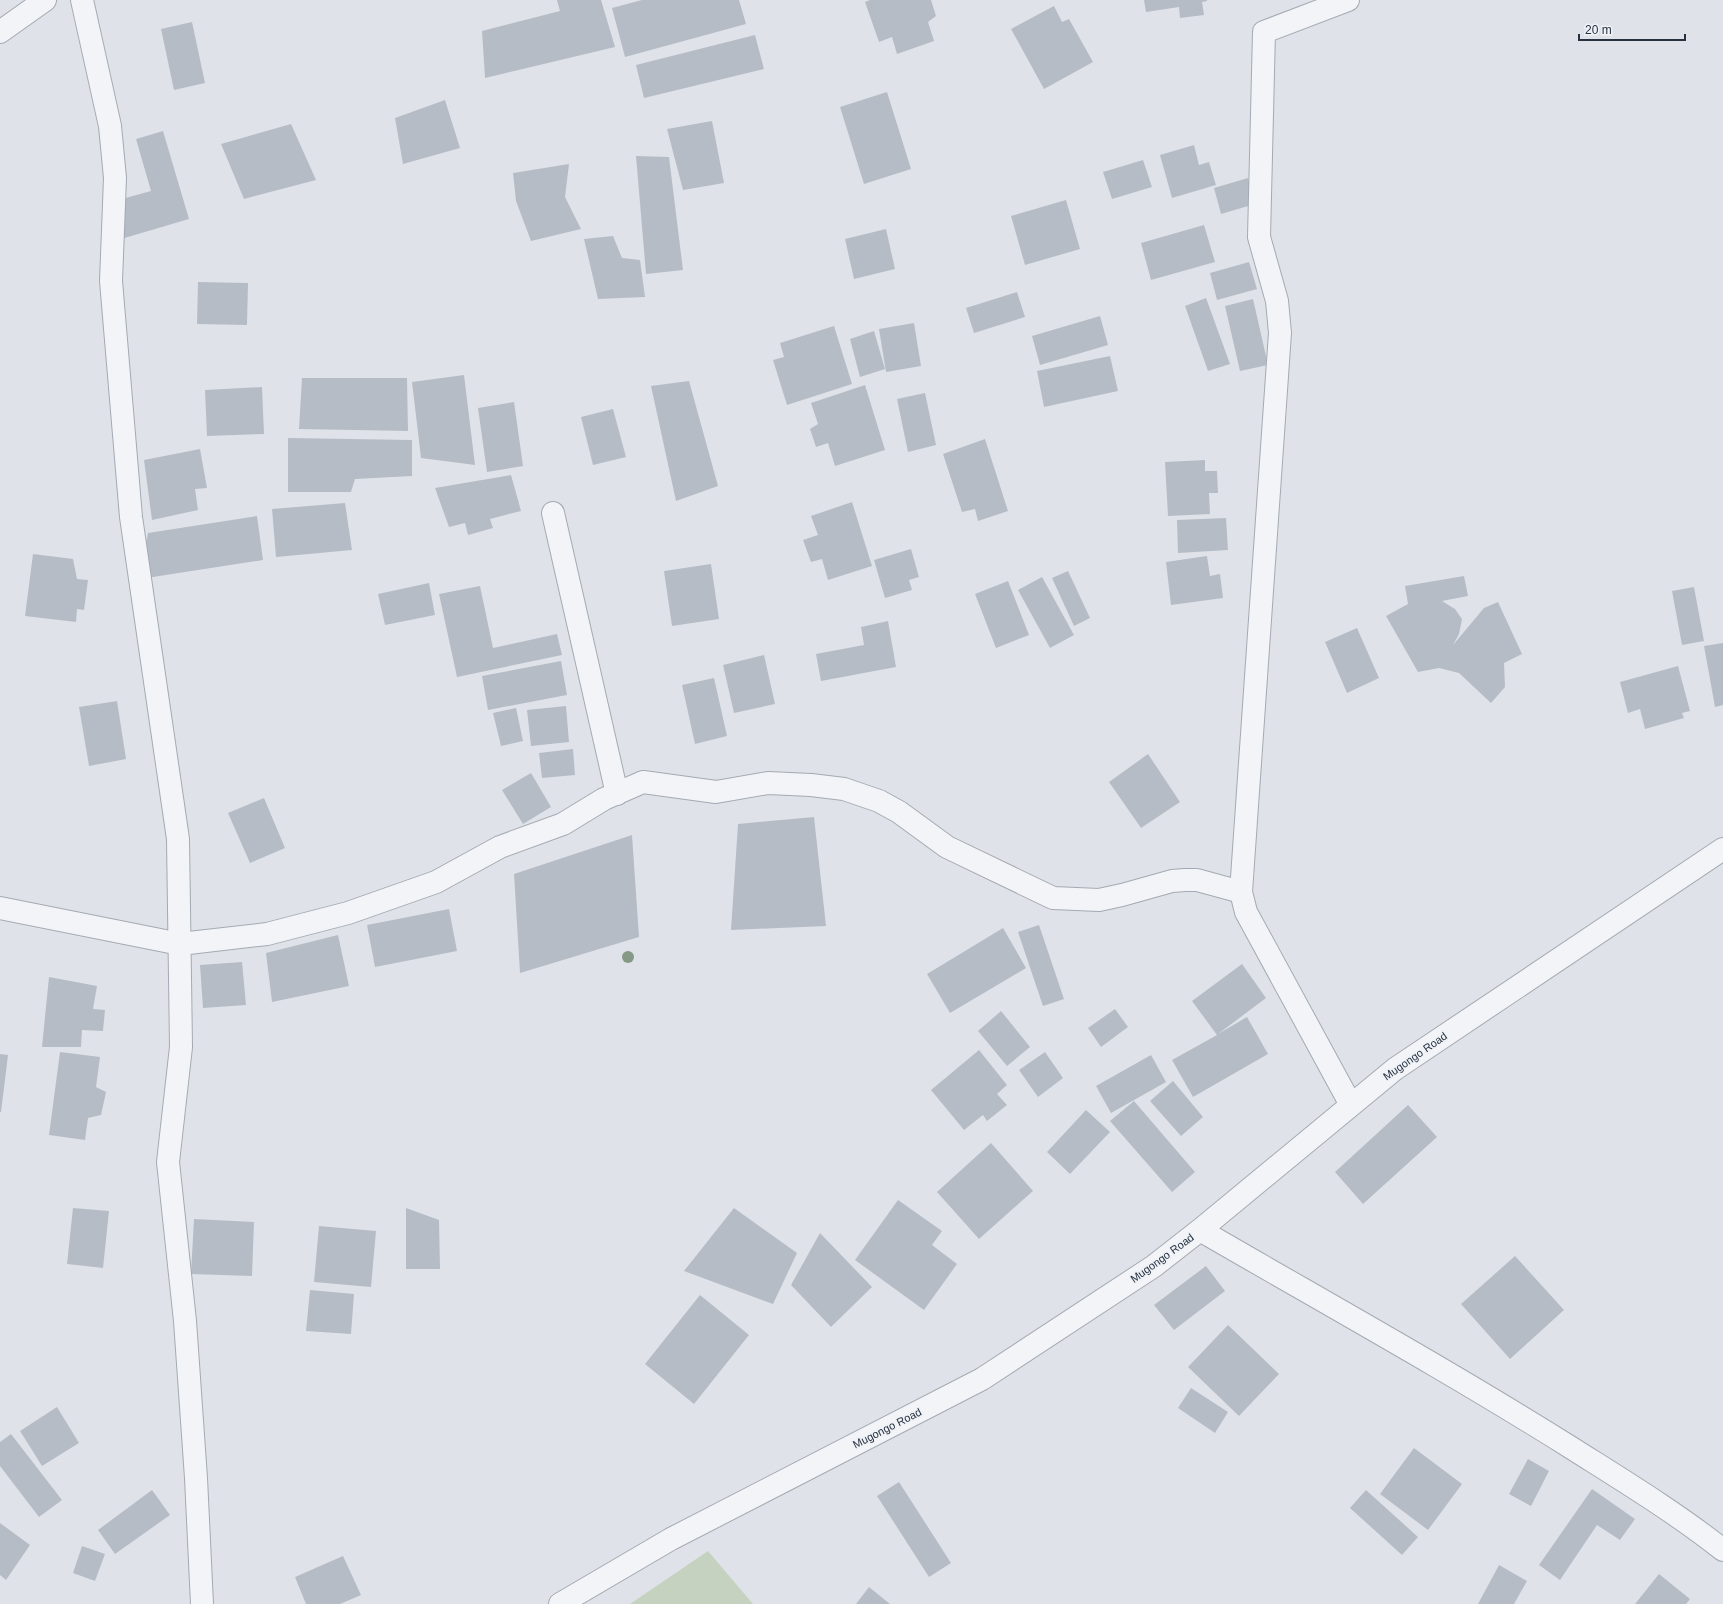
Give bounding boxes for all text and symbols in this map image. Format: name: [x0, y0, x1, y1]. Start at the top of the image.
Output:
scale bar: [1579, 16, 1685, 42]
text: 20 m: [1585, 23, 1612, 37]
street label: Mugongo Road: [1381, 1030, 1449, 1082]
street label: Mugongo Road: [1128, 1231, 1196, 1285]
street label: Mugongo Road: [851, 1406, 923, 1450]

